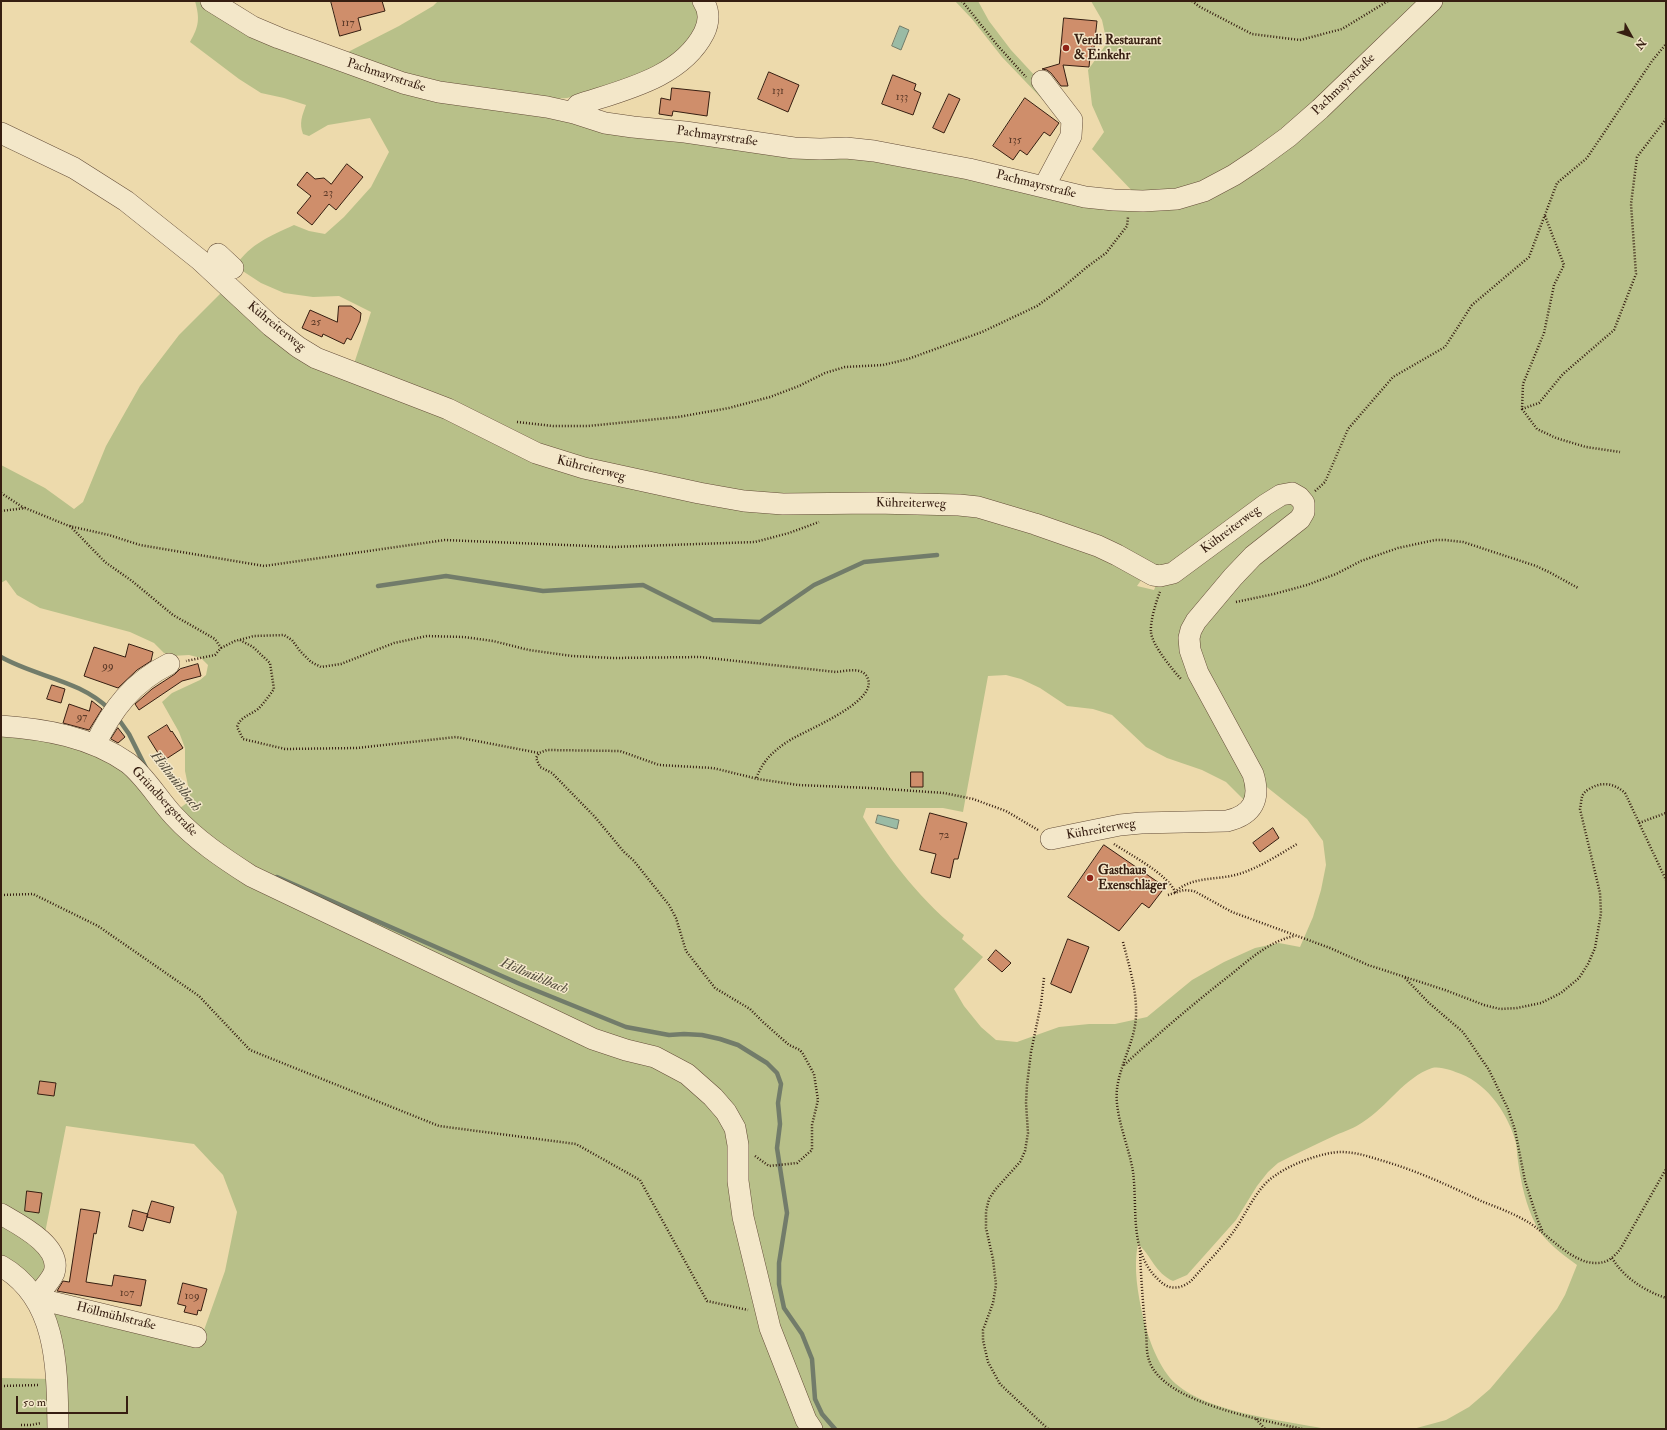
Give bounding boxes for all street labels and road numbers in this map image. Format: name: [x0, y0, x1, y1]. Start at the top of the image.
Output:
street label: Pachmayrstraße: [1309, 51, 1379, 119]
street label: Pachmayrstraße: [345, 56, 427, 96]
street label: Pachmayrstraße: [675, 124, 759, 150]
street label: Pachmayrstraße: [994, 168, 1078, 202]
street label: Kühreiterweg: [244, 299, 308, 355]
street label: Kühreiterweg: [555, 453, 627, 485]
street label: Kühreiterweg: [876, 496, 946, 512]
street label: Kühreiterweg: [1198, 503, 1264, 557]
street label: Gründbergstraße: [128, 764, 200, 840]
street label: Kühreiterweg: [1065, 816, 1137, 844]
street label: Höllmühlstraße: [75, 1300, 157, 1334]

